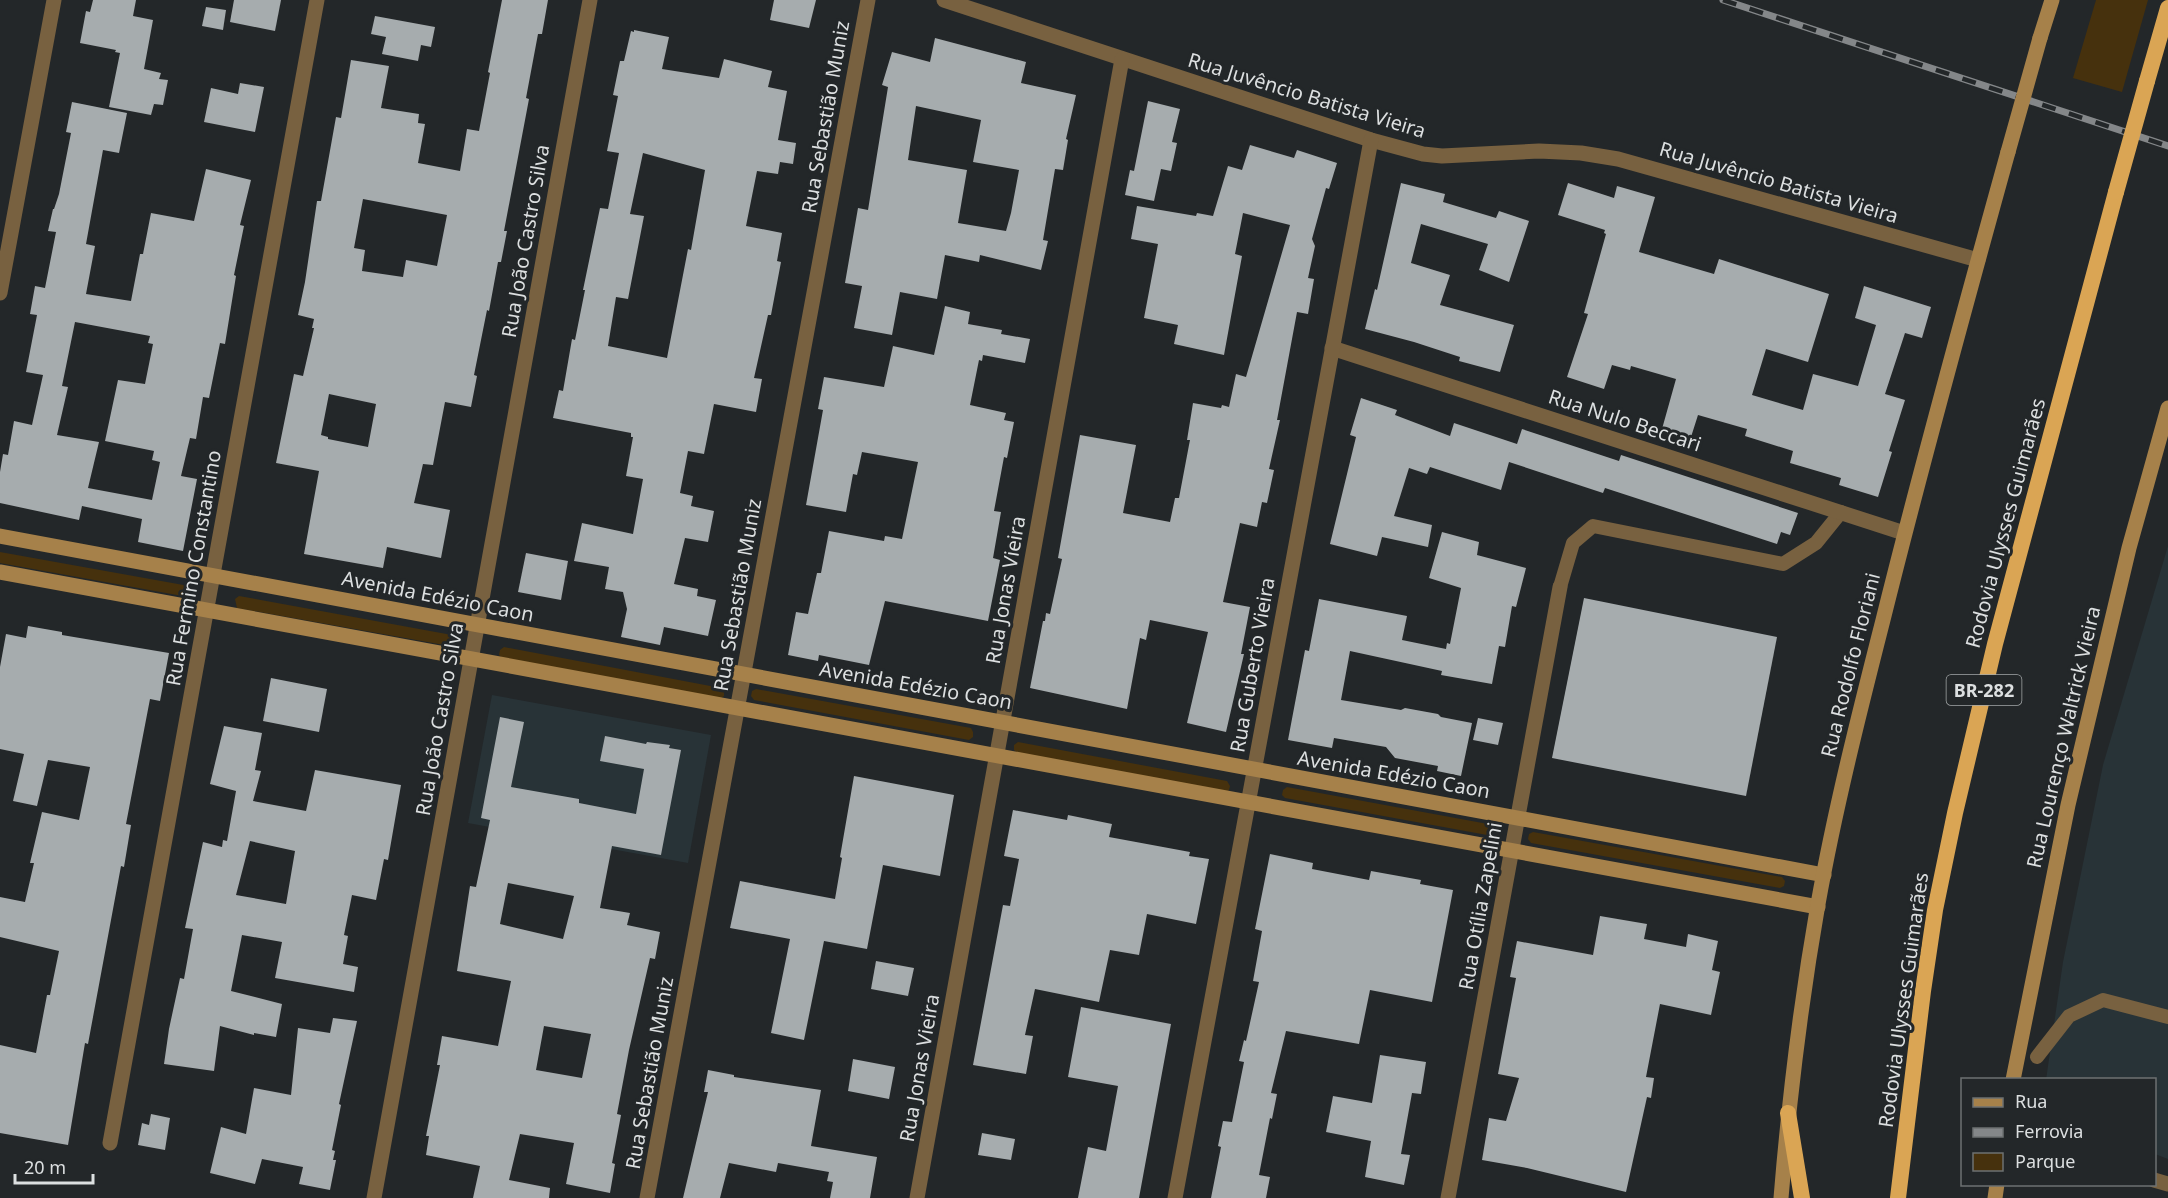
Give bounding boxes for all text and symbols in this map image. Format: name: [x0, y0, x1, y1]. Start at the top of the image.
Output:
street label: Rua Sebastião Muniz: [795, 19, 855, 215]
street label: Rua Juvêncio Batista Vieira: [1185, 46, 1429, 144]
street label: Rua Juvêncio Batista Vieira: [1656, 135, 1902, 229]
street label: Rua João Castro Silva: [495, 142, 555, 340]
street label: Rua Nulo Beccari: [1545, 383, 1705, 457]
street label: Rodovia Ulysses Guimarães: [1959, 395, 2051, 651]
street label: Rua Fermino Constantino: [159, 448, 227, 688]
street label: Rua Sebastião Muniz: [707, 497, 767, 693]
street label: Rua Jonas Vieira: [979, 514, 1031, 666]
street label: Avenida Edézio Caon: [340, 564, 536, 628]
street label: Rua Rodolfo Floriani: [1814, 570, 1886, 760]
street label: Rua Guberto Vieira: [1223, 575, 1281, 755]
street label: Rua Lourenço Waltrick Vieira: [2020, 603, 2106, 871]
street label: Rua João Castro Silva: [409, 620, 469, 818]
street label: Avenida Edézio Caon: [818, 655, 1014, 715]
road number: BR-282: [1946, 675, 2022, 705]
street label: Avenida Edézio Caon: [1296, 744, 1492, 804]
street label: Rua Otília Zapelini: [1452, 820, 1508, 992]
street label: Rodovia Ulysses Guimarães: [1872, 871, 1934, 1129]
street label: Rua Sebastião Muniz: [619, 975, 679, 1171]
street label: Rua Jonas Vieira: [893, 992, 945, 1144]
legend: [1961, 1078, 2156, 1186]
text: Rua: [2015, 1089, 2047, 1113]
text: Ferrovia: [2015, 1119, 2083, 1143]
scale bar: [15, 1147, 93, 1185]
text: Parque: [2015, 1149, 2075, 1173]
text: 20 m: [24, 1155, 66, 1179]

